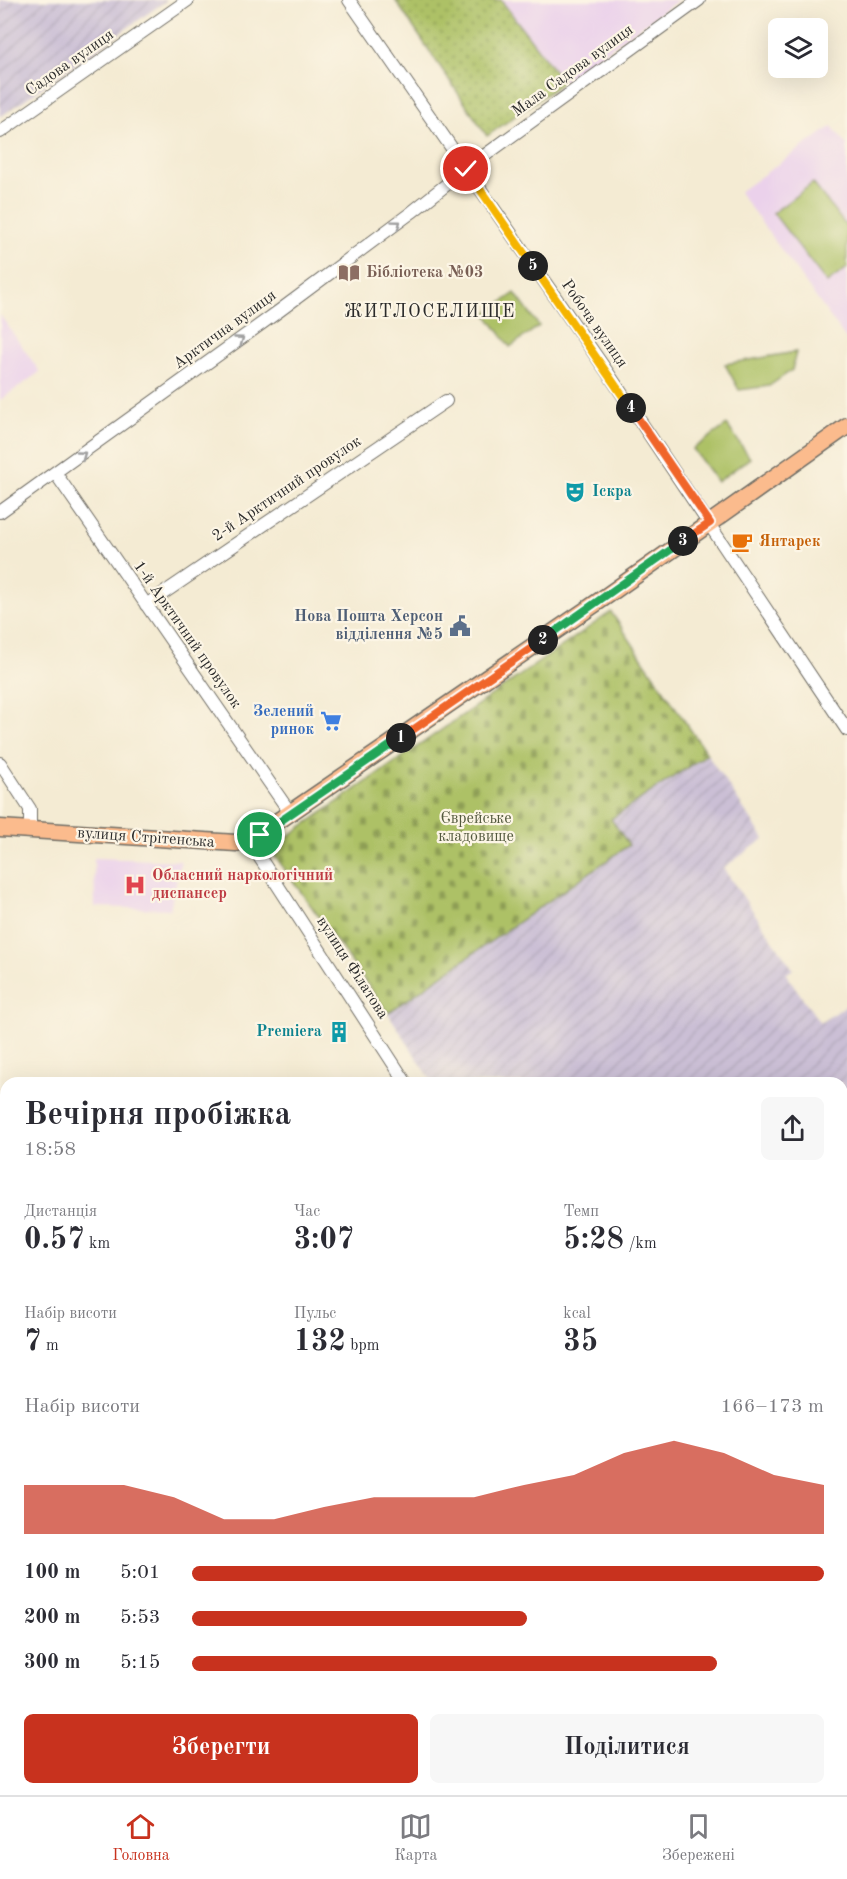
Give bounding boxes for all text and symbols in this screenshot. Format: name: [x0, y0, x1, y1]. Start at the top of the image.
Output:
map controls: [768, 18, 828, 78]
button: layers: [768, 18, 828, 78]
street label: Мала Садова вулиця: [510, 22, 636, 120]
street label: Садова вулиця: [23, 27, 117, 99]
pin: [440, 143, 491, 194]
icon: check: [449, 152, 482, 185]
one-way arrow: [390, 220, 401, 231]
pin: 5: [518, 251, 548, 281]
text: 5: [528, 258, 538, 274]
library icon: Бібліотека №03: [337, 261, 361, 285]
place label: Бібліотека №03: [366, 265, 483, 281]
street label: Робоча вулиця: [558, 277, 630, 371]
street label: Арктична вулиця: [171, 287, 279, 373]
district label: ЖИТЛОСЕЛИЩЕ: [344, 303, 516, 321]
one-way arrow: [233, 336, 244, 347]
pin: 4: [616, 393, 646, 423]
text: 4: [626, 400, 636, 416]
street label: 2-й Арктичний провулок: [210, 433, 364, 545]
one-way arrow: [76, 451, 87, 462]
theatre icon: Іскра: [563, 480, 587, 504]
place label: Іскра: [592, 484, 632, 500]
pin: 3: [668, 526, 698, 556]
cafe icon: Янтарек: [730, 530, 754, 554]
text: 3: [678, 533, 688, 549]
place label: Янтарек: [759, 534, 821, 550]
street label: 1-й Арктичний провулок: [130, 558, 244, 712]
place label: Нова Пошта Херсон відділення №5: [294, 609, 443, 643]
public building icon: Нова Пошта Херсон відділення №5: [448, 614, 472, 638]
pin: 2: [528, 625, 558, 655]
text: 2: [538, 632, 548, 648]
place label: Зелений ринок: [253, 704, 315, 738]
supermarket icon: Зелений ринок: [319, 709, 343, 733]
pin: 1: [386, 723, 416, 753]
text: 1: [396, 730, 406, 746]
pin: [234, 809, 285, 860]
park label: Єврейське кладовище: [438, 811, 514, 845]
icon: arrive: [243, 818, 276, 851]
street label: вулиця Стрітенська: [77, 825, 215, 851]
place label: Обласний наркологічний диспансер: [152, 868, 333, 902]
hospital icon: Обласний наркологічний диспансер: [123, 873, 147, 897]
street label: вулиця Філатова: [313, 914, 391, 1022]
building icon: Premiera: [327, 1020, 351, 1044]
place label: Premiera: [256, 1024, 322, 1040]
button: share: [761, 1097, 824, 1160]
text: Вечірня пробіжка: [24, 1099, 291, 1132]
text: 18:58: [24, 1140, 76, 1160]
text: Дистанція: [24, 1204, 97, 1220]
text: Час: [294, 1204, 320, 1220]
text: Темп: [563, 1204, 599, 1220]
text: 0.57: [24, 1225, 85, 1255]
text: 3:07: [294, 1225, 354, 1255]
text: 5:28: [563, 1225, 624, 1255]
text: km: [85, 1236, 110, 1252]
text: /km: [624, 1236, 657, 1252]
text: Набір висоти: [24, 1306, 117, 1322]
text: Пульс: [294, 1306, 336, 1322]
text: kcal: [563, 1306, 591, 1322]
text: 7: [24, 1327, 41, 1357]
text: 132: [294, 1327, 346, 1357]
text: 35: [563, 1327, 598, 1357]
text: m: [41, 1338, 59, 1354]
text: bpm: [346, 1338, 380, 1354]
text: Набір висоти: [24, 1397, 140, 1417]
text: 166–173 m: [721, 1397, 824, 1417]
text: 100 m: [24, 1563, 80, 1583]
text: 5:01: [120, 1563, 160, 1583]
text: 200 m: [24, 1608, 80, 1628]
text: 5:53: [120, 1608, 160, 1628]
text: 300 m: [24, 1653, 80, 1673]
text: 5:15: [120, 1653, 160, 1673]
button: Зберегти: [24, 1714, 418, 1783]
button: Поділитися: [430, 1714, 824, 1783]
tab: Головна: [112, 1810, 170, 1866]
tab: Карта: [394, 1810, 437, 1866]
tab: Збережені: [662, 1810, 735, 1866]

